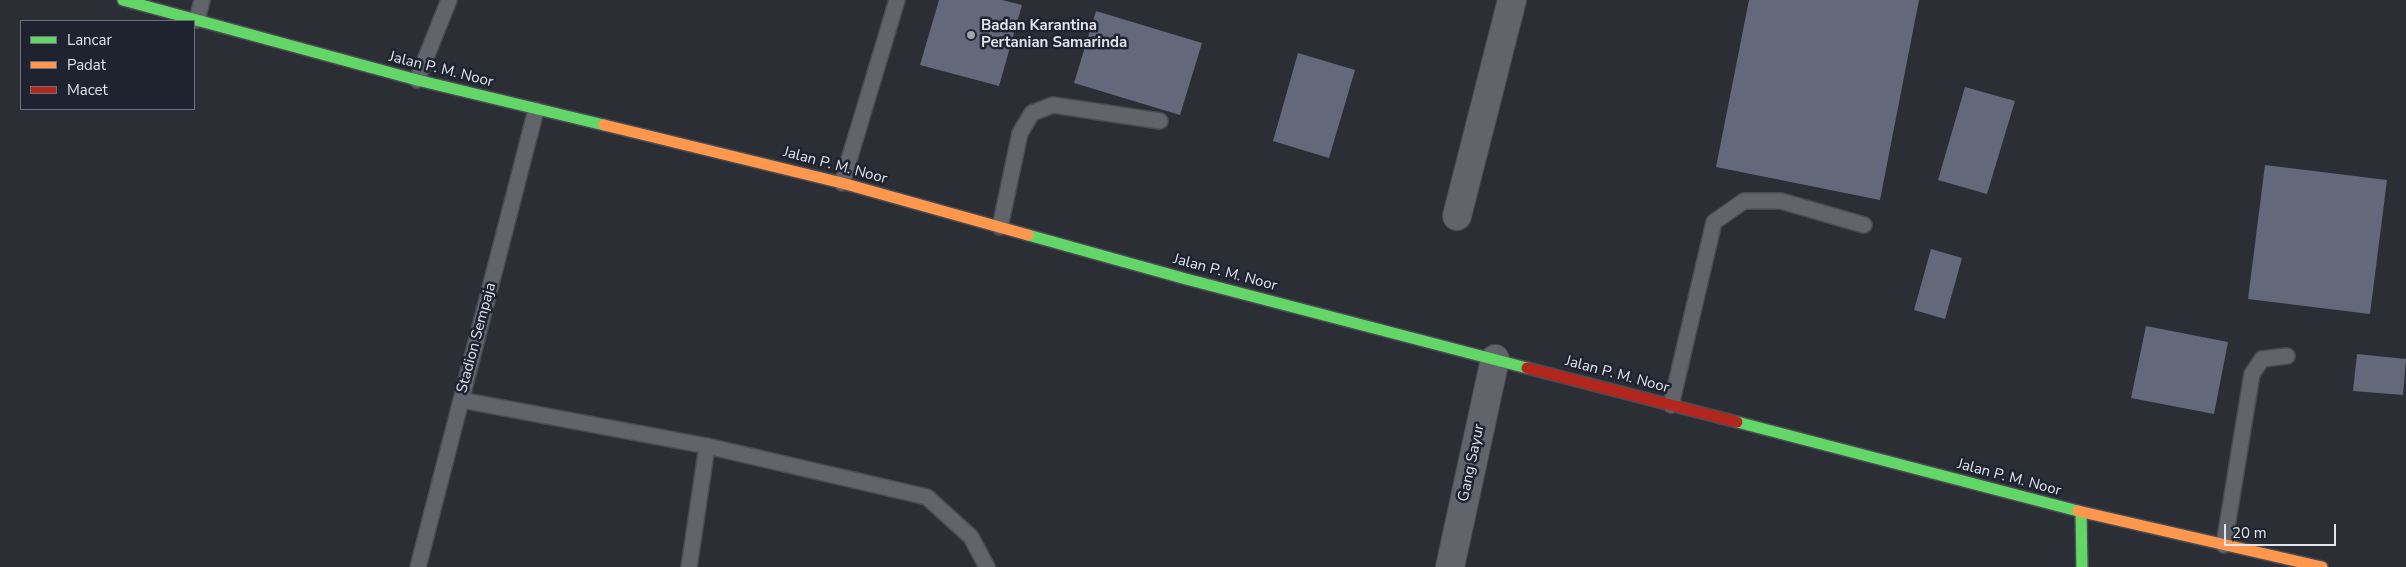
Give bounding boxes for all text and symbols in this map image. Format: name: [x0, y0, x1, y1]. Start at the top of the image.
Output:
place label: Badan Karantina Pertanian Samarinda: [981, 17, 1127, 52]
legend: [20, 20, 195, 110]
marker: Badan Karantina Pertanian Samarinda: [965, 29, 977, 41]
text: Lancar: [67, 30, 112, 50]
street label: Jalan P. M. Noor: [387, 48, 495, 92]
text: Padat: [67, 55, 106, 75]
text: Macet: [67, 80, 108, 100]
street label: Jalan P. M. Noor: [781, 143, 889, 189]
street label: Jalan P. M. Noor: [1171, 250, 1279, 296]
street label: Stadion Sempaja: [454, 281, 500, 395]
street label: Jalan P. M. Noor: [1563, 352, 1671, 398]
street label: Gang Sayur: [1455, 423, 1489, 503]
street label: Jalan P. M. Noor: [1955, 455, 2063, 501]
scale bar: [2226, 514, 2338, 546]
text: 20 m: [2232, 523, 2267, 543]

